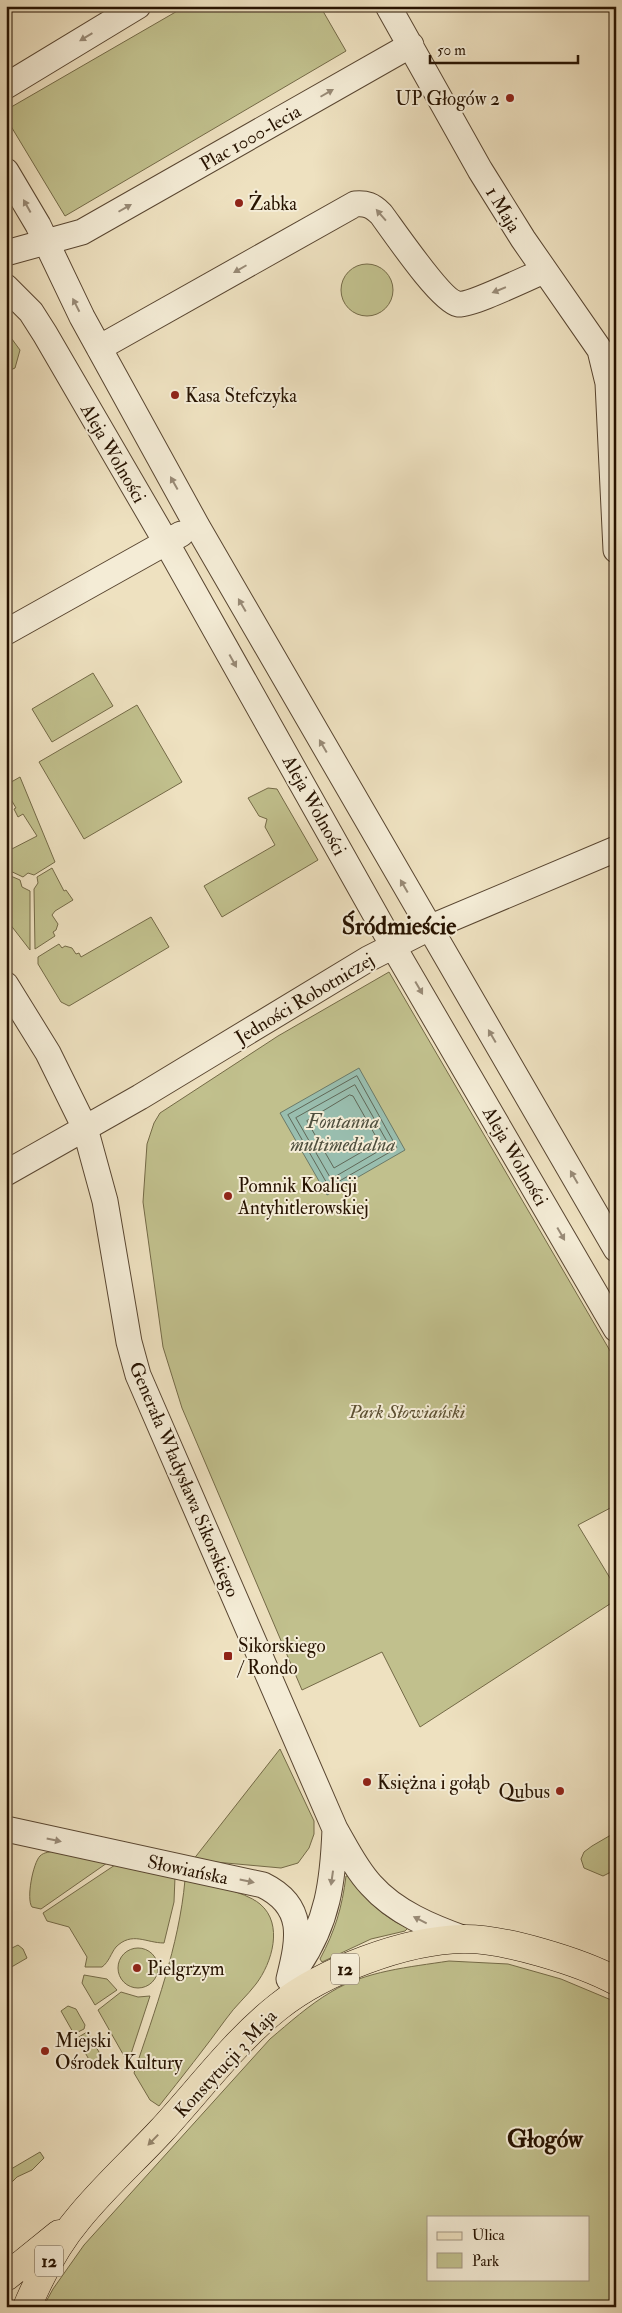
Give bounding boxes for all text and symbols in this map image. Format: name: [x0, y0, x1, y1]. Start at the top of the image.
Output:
scale bar: [430, 32, 577, 64]
one-way arrow: [80, 33, 93, 42]
text: 50 m: [437, 41, 466, 60]
place label: UP Głogów 2: [395, 87, 500, 111]
one-way arrow: [320, 88, 334, 97]
marker: UP Głogów 2: [504, 92, 516, 104]
street label: Plac 1000-lecia: [196, 99, 305, 176]
street label: 1 Maja: [480, 182, 526, 237]
place label: Żabka: [249, 190, 297, 216]
marker: Żabka: [233, 197, 245, 209]
one-way arrow: [23, 200, 32, 213]
one-way arrow: [118, 203, 131, 212]
one-way arrow: [375, 210, 387, 222]
one-way arrow: [233, 265, 248, 273]
one-way arrow: [492, 286, 506, 294]
one-way arrow: [72, 298, 80, 313]
place label: Kasa Stefczyka: [185, 384, 297, 408]
marker: Kasa Stefczyka: [169, 389, 181, 401]
street label: Aleja Wolności: [75, 399, 151, 507]
one-way arrow: [169, 477, 178, 490]
one-way arrow: [238, 597, 246, 612]
one-way arrow: [229, 654, 237, 668]
one-way arrow: [319, 738, 327, 753]
street label: Aleja Wolności: [276, 750, 351, 860]
one-way arrow: [400, 879, 408, 894]
district label: Śródmieście: [342, 910, 456, 942]
street label: Jedności Robotniczej: [230, 948, 378, 1050]
one-way arrow: [415, 981, 424, 994]
one-way arrow: [487, 1030, 496, 1043]
street label: Aleja Wolności: [477, 1102, 553, 1210]
water label: Fontanna multimedialna: [290, 1109, 396, 1157]
one-way arrow: [569, 1170, 578, 1183]
place label: Pomnik Koalicji Antyhitlerowskiej: [237, 1174, 369, 1220]
marker: Pomnik Koalicji Antyhitlerowskiej: [222, 1190, 234, 1202]
one-way arrow: [557, 1228, 566, 1241]
street label: Generała Władysława Sikorskiego: [124, 1358, 245, 1601]
park label: Park Słowiański: [348, 1400, 465, 1424]
place label: Sikorskiego / Rondo: [236, 1634, 326, 1680]
marker: Sikorskiego / Rondo: [222, 1650, 234, 1662]
place label: Księżna i gołąb: [377, 1771, 490, 1795]
marker: Księżna i gołąb: [361, 1776, 373, 1788]
place label: Qubus: [499, 1780, 550, 1804]
marker: Qubus: [554, 1785, 566, 1797]
one-way arrow: [46, 1836, 61, 1844]
street label: Słowiańska: [145, 1850, 231, 1890]
one-way arrow: [328, 1870, 336, 1886]
one-way arrow: [239, 1877, 254, 1885]
one-way arrow: [413, 1916, 427, 1924]
road number: 12: [331, 1954, 359, 1985]
place label: Pielgrzym: [147, 1957, 225, 1981]
marker: Pielgrzym: [131, 1962, 143, 1974]
street label: Konstytucji 3 Maja: [169, 2004, 282, 2123]
place label: Miejski Ośrodek Kultury: [55, 2029, 183, 2075]
marker: Miejski Ośrodek Kultury: [39, 2045, 51, 2057]
district label: Głogów: [507, 2124, 584, 2155]
one-way arrow: [147, 2133, 159, 2145]
legend: [427, 2216, 590, 2280]
text: Ulica: [472, 2226, 505, 2245]
road number: 12: [35, 2246, 63, 2276]
text: Park: [472, 2252, 499, 2271]

